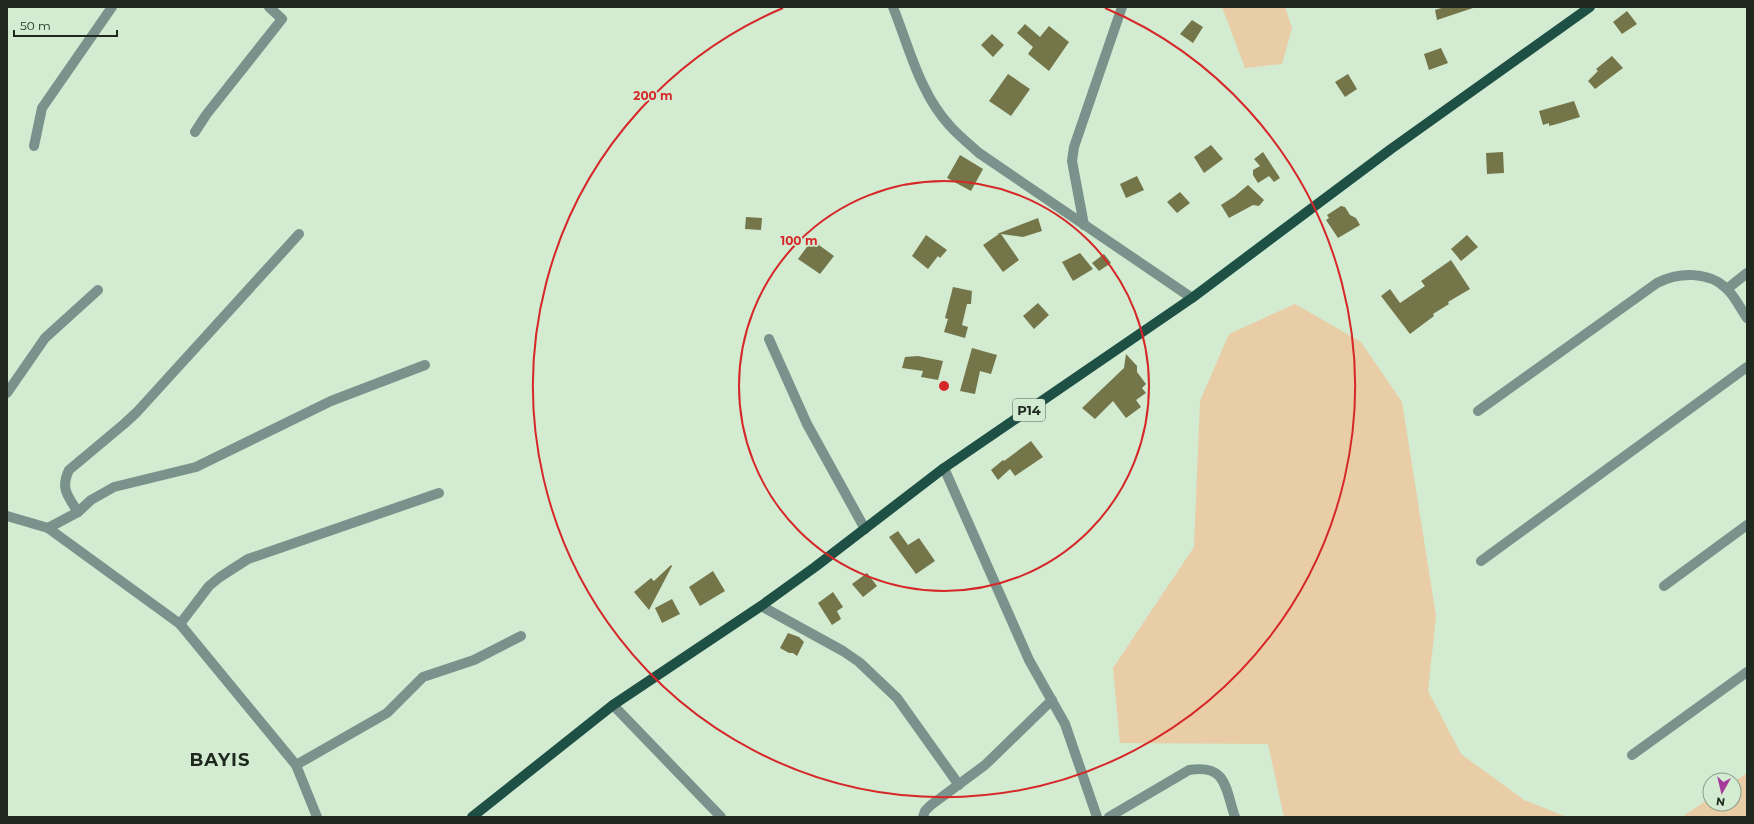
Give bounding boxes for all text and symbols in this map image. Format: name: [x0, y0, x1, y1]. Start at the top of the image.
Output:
scale bar: [14, 12, 117, 38]
text: 50 m: [20, 18, 51, 33]
text: 200 m: [633, 88, 673, 103]
text: 100 m: [781, 233, 817, 248]
centre of rings: [937, 379, 951, 393]
road number: P14: [1013, 399, 1045, 421]
district label: BAYIS: [190, 749, 250, 771]
north arrow: [1702, 772, 1742, 812]
text: N: [1715, 794, 1726, 809]

